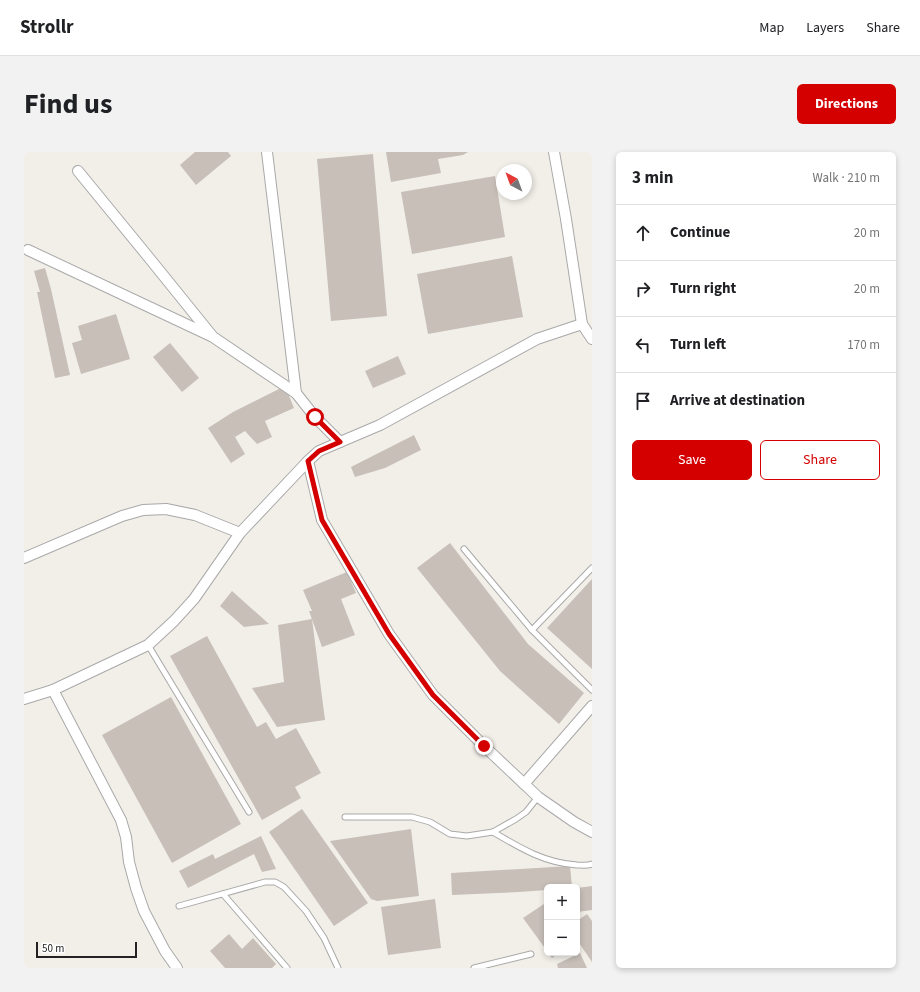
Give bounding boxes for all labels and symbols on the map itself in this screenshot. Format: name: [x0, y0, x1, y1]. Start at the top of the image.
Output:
north arrow: [496, 164, 532, 200]
route start: [306, 408, 324, 426]
route end: [475, 737, 493, 755]
scale bar: [36, 940, 137, 959]

